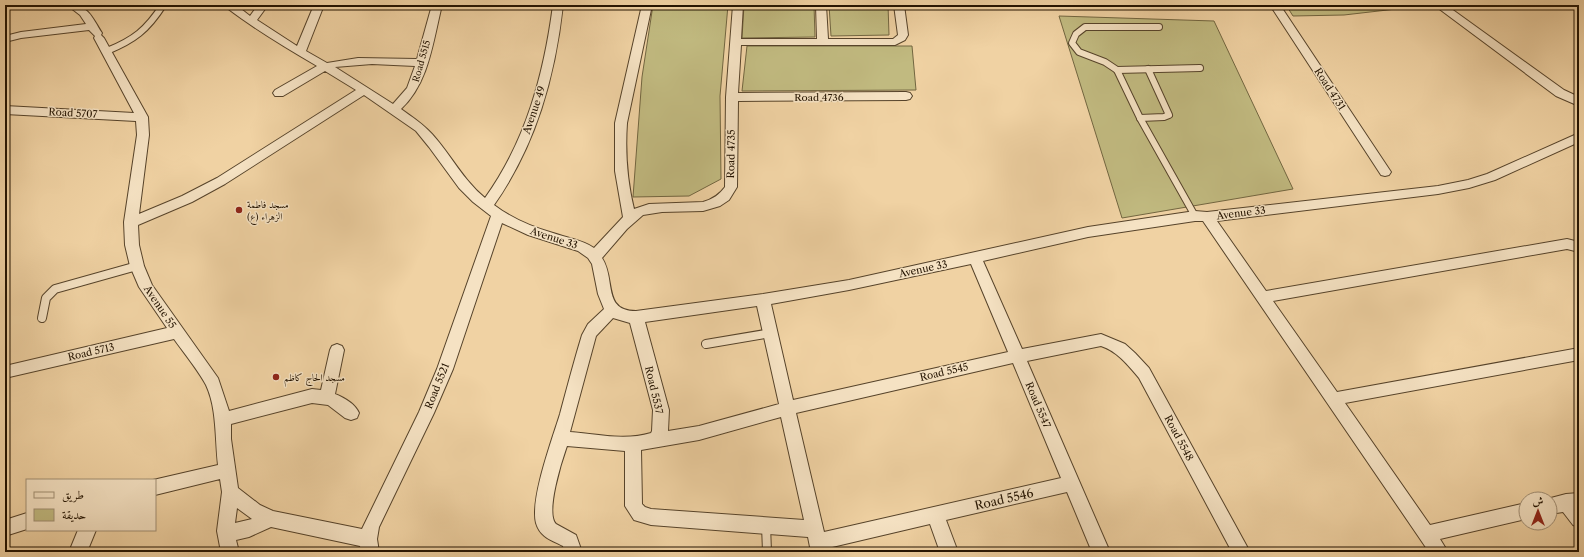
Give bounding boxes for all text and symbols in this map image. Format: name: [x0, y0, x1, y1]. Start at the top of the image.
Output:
street label: Road 5515: [410, 39, 432, 83]
street label: Road 4731: [1312, 65, 1349, 113]
street label: Avenue 49: [519, 84, 548, 137]
street label: Road 4736: [794, 91, 844, 104]
street label: Road 5707: [48, 105, 98, 121]
street label: Road 4735: [724, 129, 738, 179]
place label: مسجد فاطمة الزهراء (ع): [247, 198, 289, 226]
street label: Avenue 33: [1215, 204, 1266, 223]
marker: مسجد فاطمة الزهراء (ع): [234, 205, 244, 215]
street label: Avenue 33: [528, 224, 579, 252]
street label: Avenue 33: [897, 258, 948, 281]
street label: Avenue 55: [140, 282, 179, 331]
street label: Road 5713: [66, 340, 116, 364]
street label: Road 5521: [422, 360, 452, 411]
street label: Road 5545: [918, 360, 970, 384]
street label: Road 5537: [642, 365, 666, 415]
place label: مسجد الحاج كاظم: [284, 371, 345, 387]
marker: مسجد الحاج كاظم: [271, 372, 281, 382]
street label: Road 5547: [1022, 380, 1054, 430]
street label: Road 5548: [1162, 413, 1197, 463]
legend: [26, 479, 156, 531]
street label: Road 5546: [973, 485, 1035, 513]
text: طريق: [62, 487, 84, 503]
north arrow: [1518, 491, 1558, 531]
text: ش: [1533, 494, 1544, 508]
text: حديقة: [62, 507, 86, 523]

